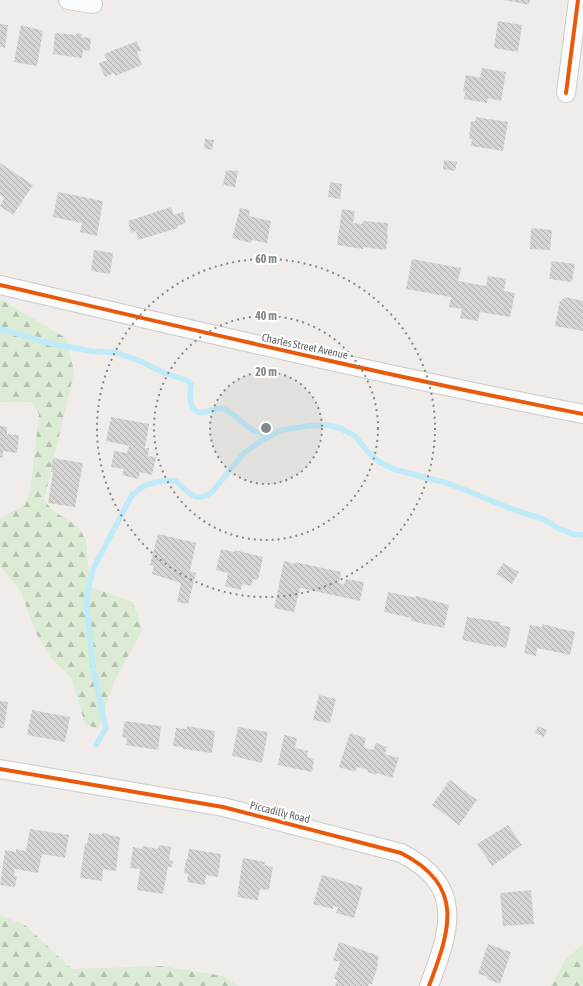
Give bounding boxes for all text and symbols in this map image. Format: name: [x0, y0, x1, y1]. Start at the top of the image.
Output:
text: 60 m: [255, 252, 277, 266]
text: 40 m: [254, 309, 277, 323]
street label: Charles Street Avenue: [261, 331, 349, 361]
text: 20 m: [255, 365, 277, 379]
centre of rings: [259, 421, 273, 435]
street label: Piccadilly Road: [249, 799, 311, 825]

